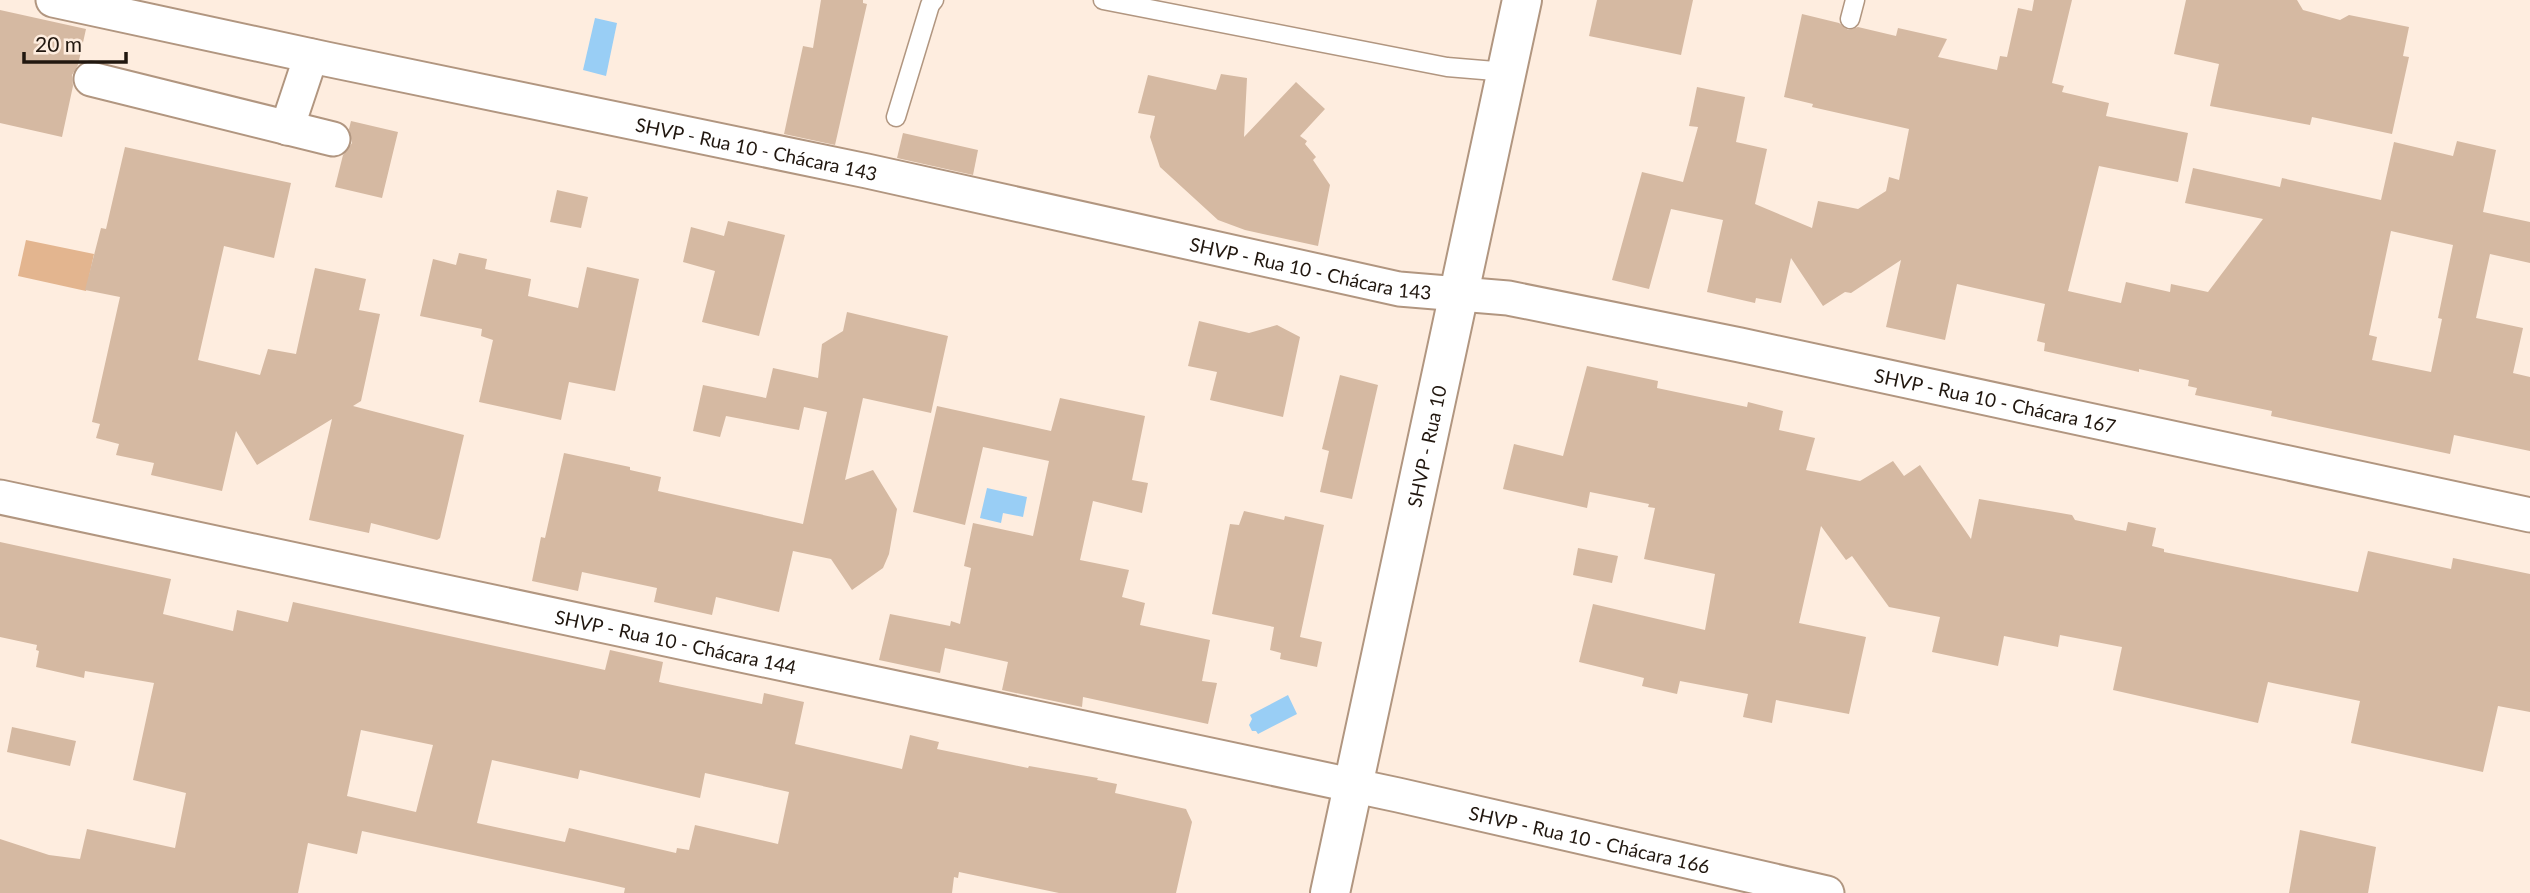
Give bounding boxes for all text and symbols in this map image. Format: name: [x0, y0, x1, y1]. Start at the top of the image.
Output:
scale bar: [24, 21, 126, 65]
text: 20 m: [35, 31, 82, 56]
street label: SHVP - Rua 10 - Chácara 143: [634, 112, 880, 184]
street label: SHVP - Rua 10 - Chácara 143: [1188, 231, 1432, 303]
street label: SHVP - Rua 10 - Chácara 167: [1873, 363, 2118, 437]
street label: SHVP - Rua 10: [1402, 383, 1450, 509]
street label: SHVP - Rua 10 - Chácara 144: [553, 604, 799, 678]
street label: SHVP - Rua 10 - Chácara 166: [1467, 800, 1712, 877]

